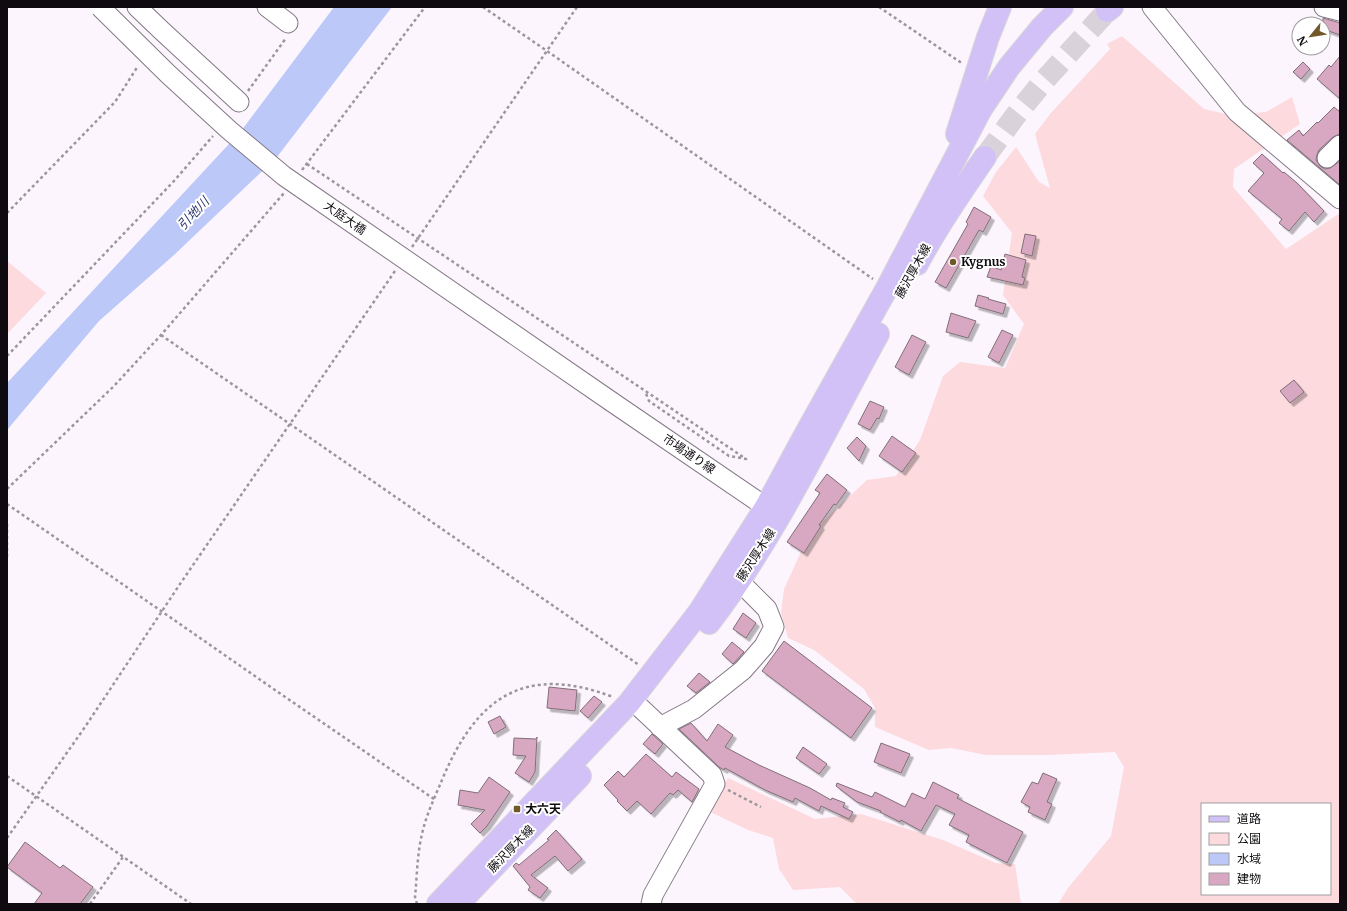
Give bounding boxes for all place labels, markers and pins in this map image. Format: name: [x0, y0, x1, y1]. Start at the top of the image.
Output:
place label: Kygnus: [961, 254, 1006, 269]
marker: Kygnus: [948, 257, 958, 267]
place label: 大六天: [525, 801, 561, 816]
marker: 大六天: [512, 804, 522, 814]

